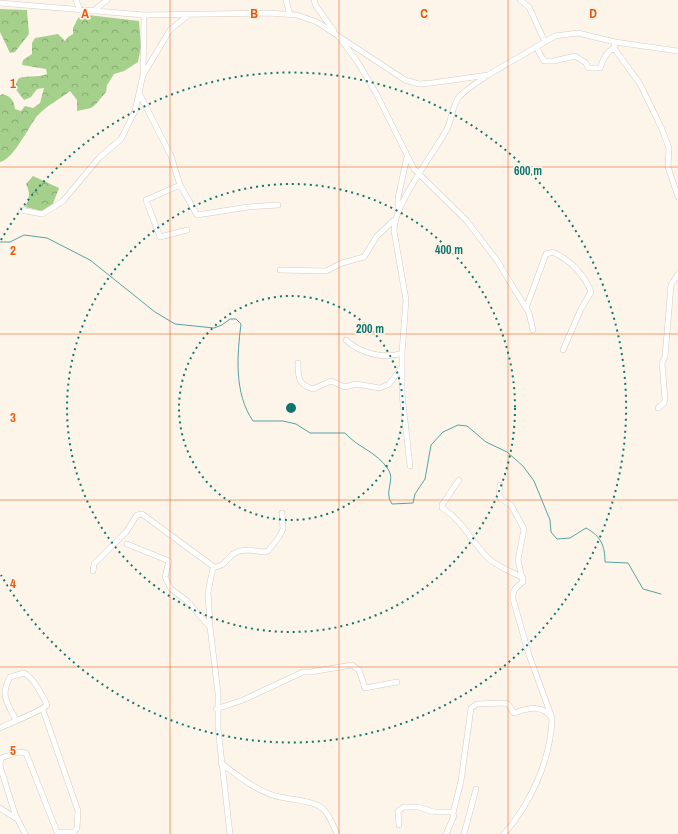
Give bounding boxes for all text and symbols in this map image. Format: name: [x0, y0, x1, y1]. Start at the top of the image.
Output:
text: A: [81, 5, 89, 22]
text: B: [250, 5, 258, 22]
text: C: [420, 5, 428, 22]
text: D: [589, 5, 597, 22]
text: 1: [10, 75, 16, 92]
text: 600 m: [514, 163, 542, 179]
text: 2: [10, 242, 16, 259]
text: 400 m: [435, 242, 463, 258]
text: 200 m: [356, 321, 384, 337]
centre of rings: [284, 401, 298, 415]
text: 3: [10, 409, 16, 426]
text: 4: [10, 575, 16, 592]
text: 5: [10, 742, 16, 759]

